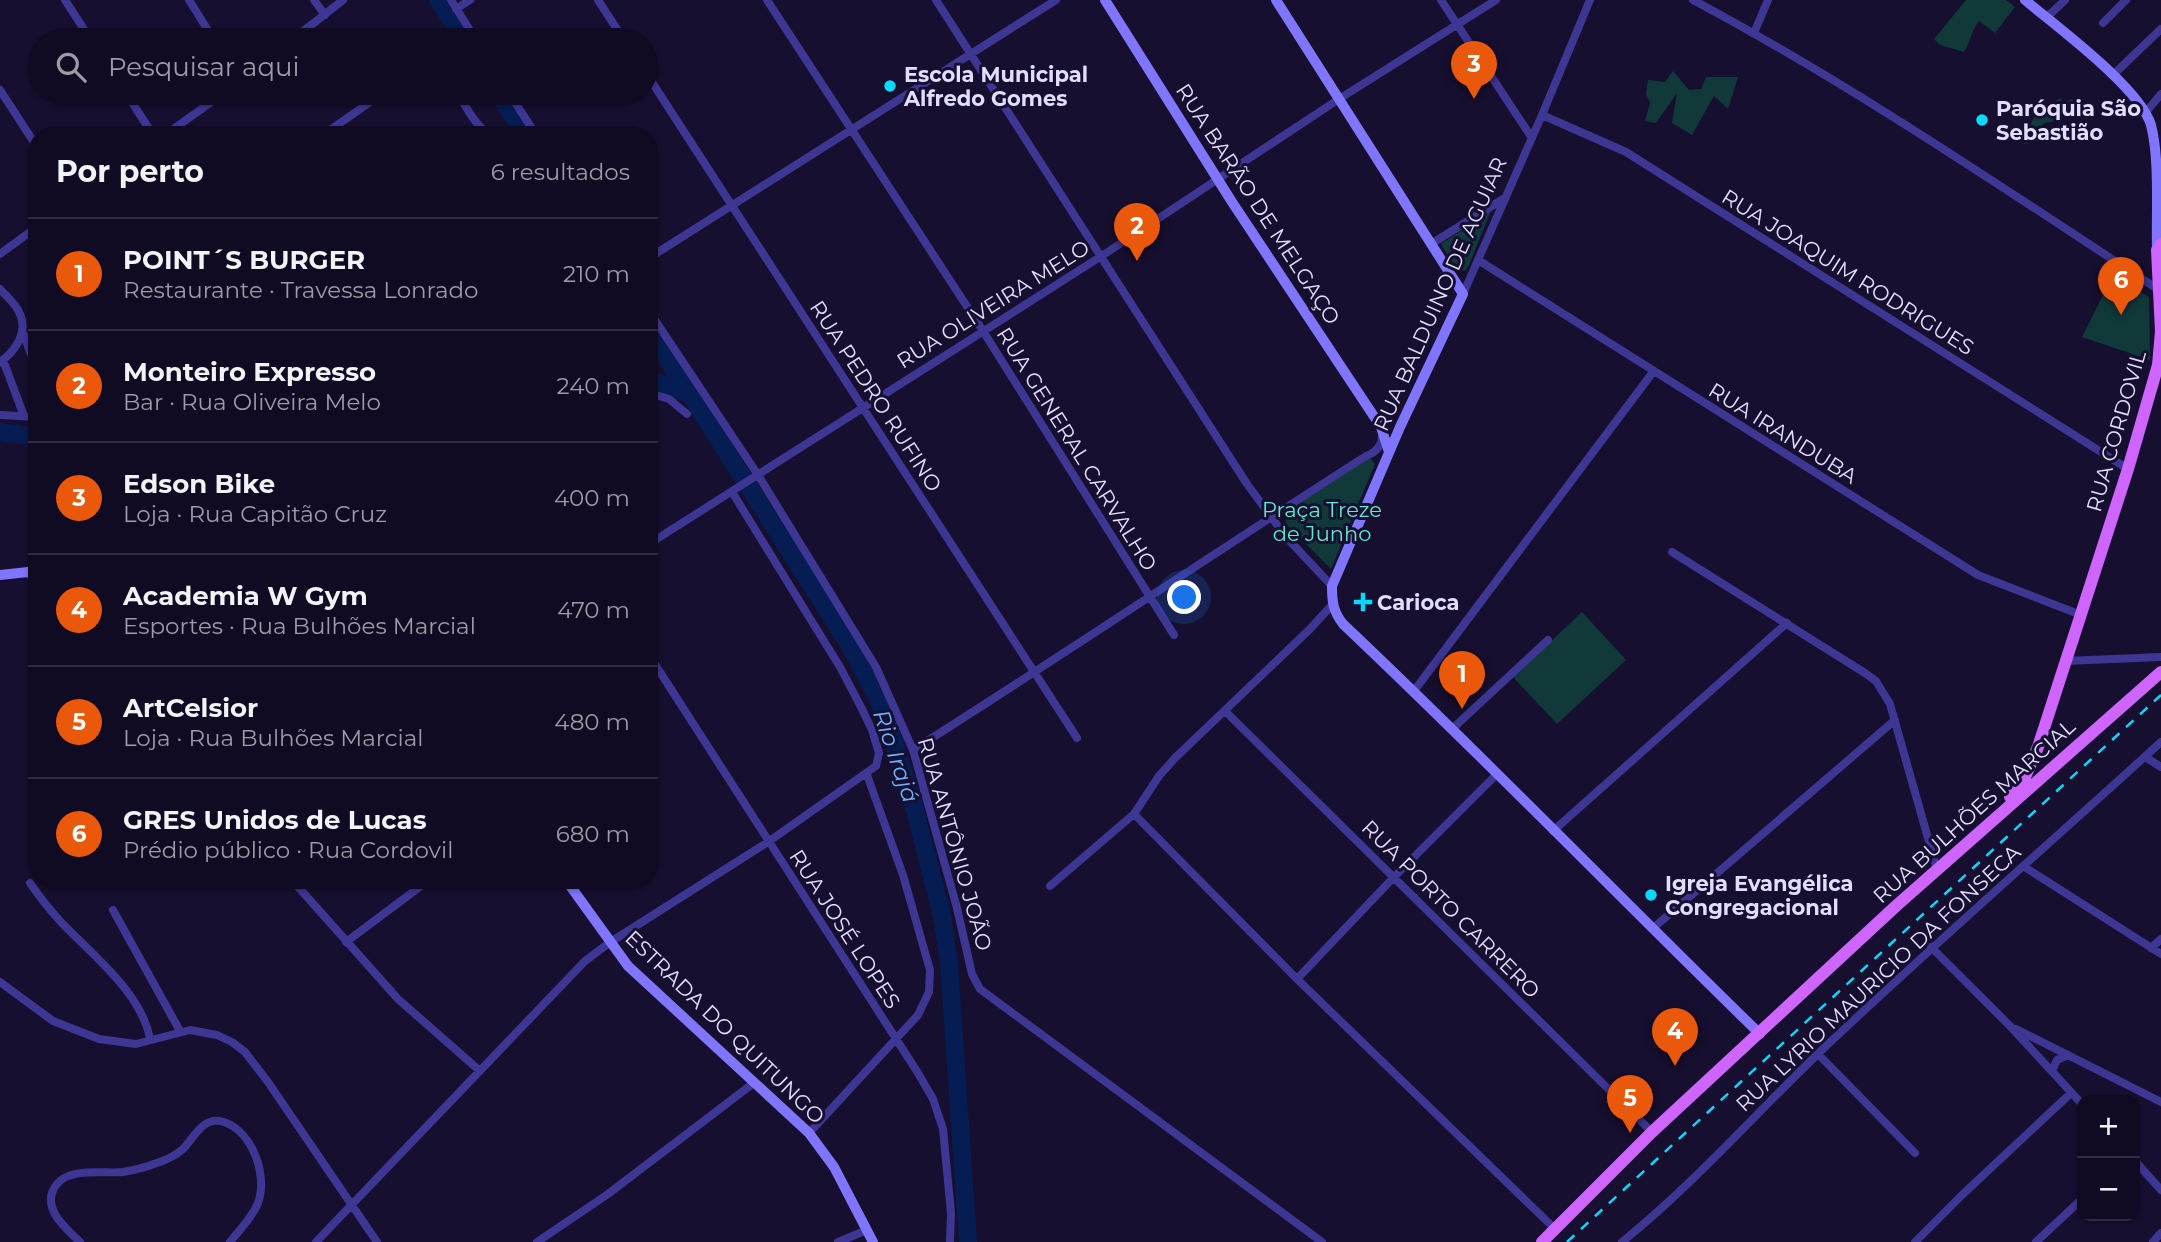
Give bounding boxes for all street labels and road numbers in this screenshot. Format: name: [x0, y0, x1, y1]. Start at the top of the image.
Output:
street label: RUA BARÃO DE MELGAÇO: [1171, 79, 1345, 329]
street label: RUA BALDUINO DE AGUIAR: [1368, 153, 1512, 435]
street label: RUA JOAQUIM RODRIGUES: [1717, 184, 1979, 360]
street label: RUA OLIVEIRA MELO: [892, 234, 1094, 374]
street label: RUA PEDRO RUFINO: [805, 296, 947, 496]
street label: RUA GENERAL CARVALHO: [992, 323, 1162, 575]
street label: RUA CORDOVIL: [2081, 347, 2151, 515]
street label: RUA IRANDUBA: [1704, 377, 1863, 489]
street label: RUA BULHÕES MARCIAL: [1868, 713, 2081, 908]
street label: RUA ANTÔNIO JOÃO: [913, 735, 997, 953]
street label: RUA PORTO CARRERO: [1357, 815, 1545, 1003]
street label: RUA LYRIO MAURICIO DA FONSECA: [1731, 839, 2026, 1117]
street label: RUA JOSÉ LOPES: [784, 845, 906, 1013]
street label: ESTRADA DO QUITUNGO: [620, 925, 830, 1129]

